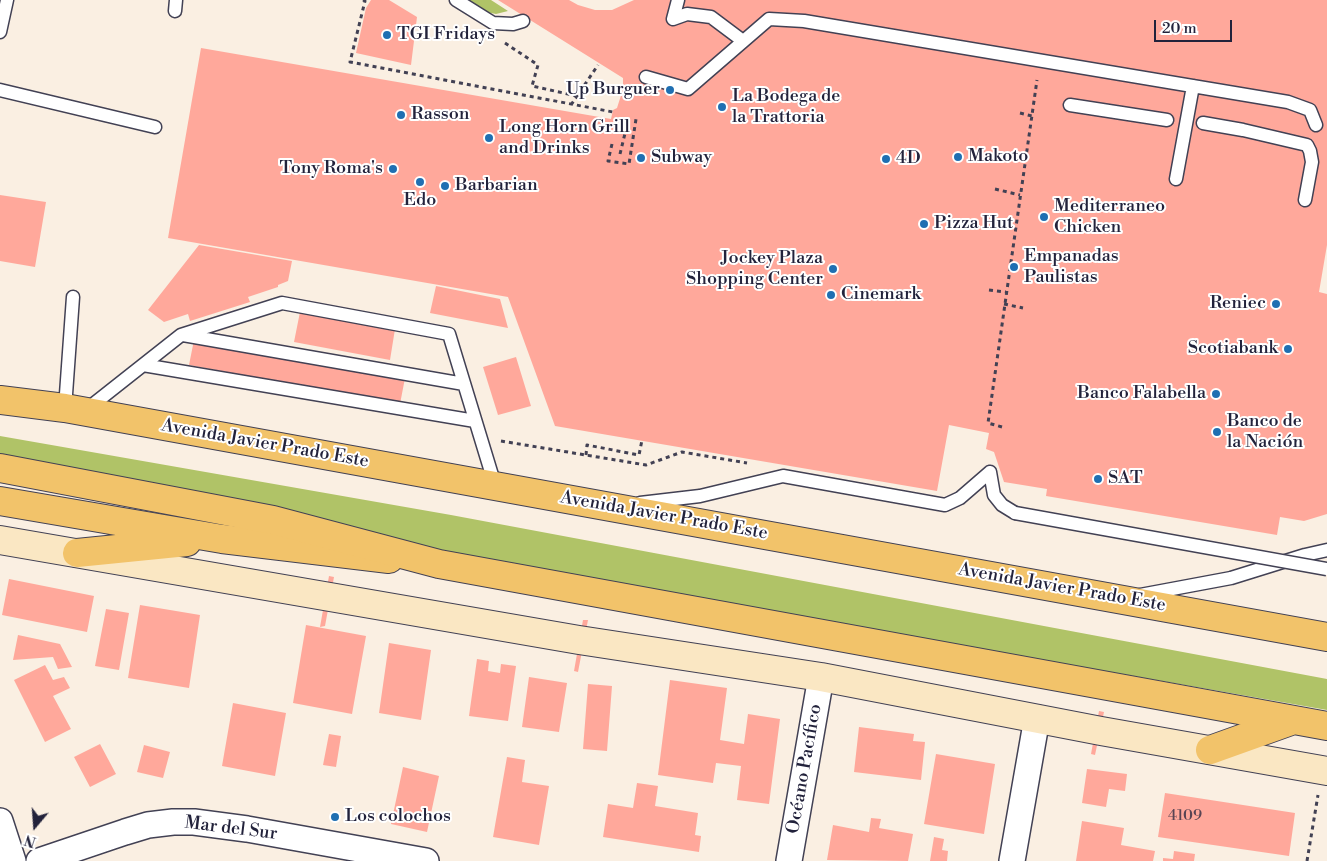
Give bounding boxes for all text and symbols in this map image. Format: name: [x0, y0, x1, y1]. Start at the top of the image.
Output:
scale bar: [1157, 10, 1234, 42]
text: 20 m: [1162, 19, 1197, 38]
place label: TGI Fridays: [397, 24, 495, 46]
marker: TGI Fridays: [381, 29, 393, 41]
place label: Up Burguer: [566, 79, 660, 101]
marker: Up Burguer: [664, 84, 676, 96]
place label: La Bodega de la Trattoria: [732, 86, 840, 128]
marker: La Bodega de la Trattoria: [716, 101, 728, 113]
place label: Rasson: [411, 104, 470, 126]
marker: Rasson: [395, 109, 407, 121]
place label: Long Horn Grill and Drinks: [499, 117, 630, 160]
marker: Long Horn Grill and Drinks: [483, 132, 495, 144]
place label: Makoto: [968, 146, 1028, 168]
place label: Subway: [651, 147, 712, 169]
place label: 4D: [896, 148, 921, 170]
marker: Makoto: [952, 151, 964, 163]
marker: Subway: [635, 152, 647, 164]
marker: 4D: [880, 153, 892, 165]
place label: Tony Roma's: [280, 158, 383, 180]
marker: Tony Roma's: [387, 163, 399, 175]
place label: Barbarian: [455, 175, 538, 197]
marker: Edo: [414, 176, 426, 188]
marker: Barbarian: [439, 180, 451, 192]
place label: Edo: [404, 190, 436, 212]
place label: Mediterraneo Chicken: [1054, 196, 1165, 238]
marker: Mediterraneo Chicken: [1038, 211, 1050, 223]
place label: Pizza Hut: [934, 213, 1013, 235]
marker: Pizza Hut: [918, 218, 930, 230]
place label: Empanadas Paulistas: [1024, 246, 1119, 288]
place label: Jockey Plaza Shopping Center: [686, 248, 823, 290]
marker: Empanadas Paulistas: [1008, 261, 1020, 273]
marker: Jockey Plaza Shopping Center: [827, 263, 839, 275]
place label: Cinemark: [841, 284, 921, 306]
marker: Cinemark: [825, 289, 837, 301]
place label: Reniec: [1210, 293, 1266, 315]
marker: Reniec: [1270, 298, 1282, 310]
place label: Scotiabank: [1188, 338, 1278, 360]
marker: Scotiabank: [1282, 343, 1294, 355]
place label: Banco Falabella: [1077, 383, 1206, 405]
marker: Banco Falabella: [1210, 388, 1222, 400]
place label: Banco de la Nación: [1227, 411, 1303, 454]
street label: Avenida Javier Prado Este: [160, 415, 370, 473]
marker: Banco de la Nación: [1211, 426, 1223, 438]
place label: SAT: [1108, 468, 1143, 490]
marker: SAT: [1092, 473, 1104, 485]
street label: Avenida Javier Prado Este: [559, 487, 769, 545]
street label: Avenida Javier Prado Este: [957, 559, 1167, 617]
street label: Océano Pacífico: [783, 702, 827, 836]
north arrow: [10, 801, 60, 851]
place label: Los colochos: [345, 806, 451, 828]
house number: 4109: [1168, 807, 1202, 825]
marker: Los colochos: [329, 811, 341, 823]
street label: Mar del Sur: [183, 813, 279, 845]
text: N: [22, 830, 38, 851]

